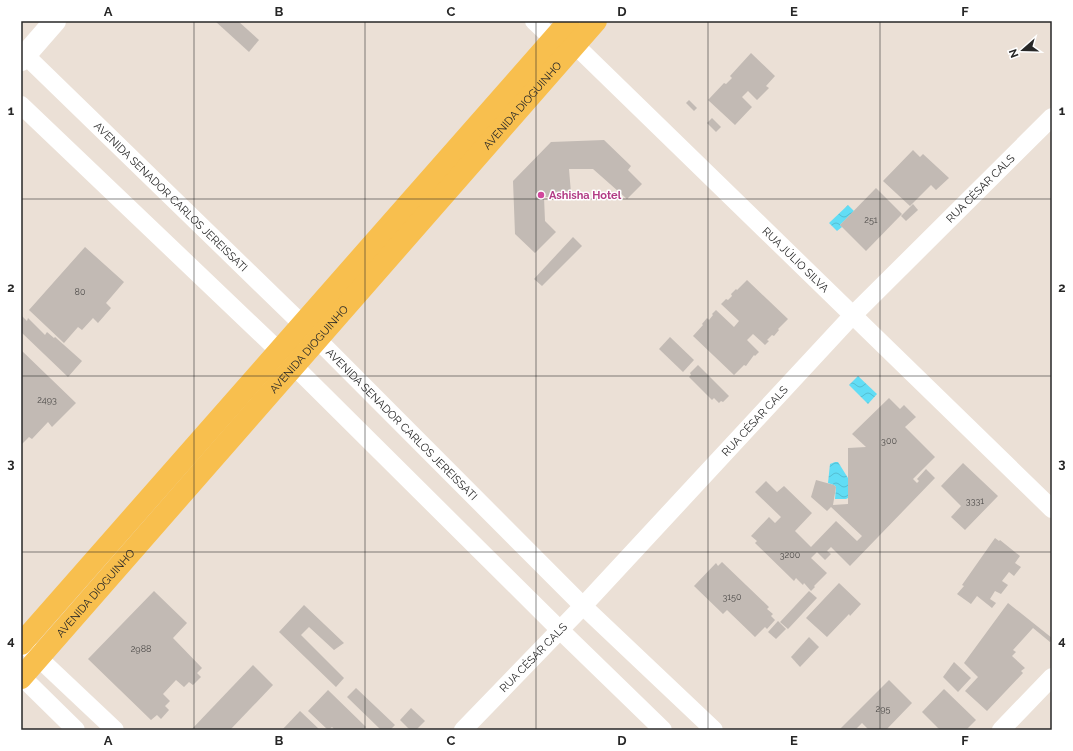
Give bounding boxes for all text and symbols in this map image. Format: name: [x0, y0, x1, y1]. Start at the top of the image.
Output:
text: A: [104, 4, 113, 19]
text: B: [275, 4, 284, 19]
text: C: [447, 4, 456, 19]
text: D: [617, 4, 627, 19]
text: E: [790, 4, 798, 19]
text: F: [961, 4, 969, 19]
north arrow: [1003, 30, 1043, 70]
text: N: [1007, 47, 1022, 59]
street label: AVENIDA DIOGUINHO: [481, 59, 564, 152]
text: 1: [8, 103, 15, 118]
text: 1: [1059, 103, 1066, 118]
street label: AVENIDA SENADOR CARLOS JEREISSATI: [91, 120, 250, 274]
street label: RUA CÉSAR CALS: [944, 152, 1018, 226]
place label: Ashisha Hotel: [549, 189, 622, 202]
marker: Ashisha Hotel: [536, 190, 546, 200]
house number: 251: [864, 215, 878, 225]
street label: RUA JÚLIO SILVA: [760, 225, 832, 296]
text: 2: [7, 280, 15, 295]
text: 2: [1058, 280, 1066, 295]
house number: 80: [75, 287, 86, 297]
street label: AVENIDA DIOGUINHO: [267, 303, 351, 396]
street label: AVENIDA SENADOR CARLOS JEREISSATI: [323, 346, 480, 503]
street label: RUA CÉSAR CALS: [719, 383, 791, 459]
house number: 2493: [37, 395, 57, 405]
house number: 300: [881, 436, 897, 446]
text: 3: [7, 456, 15, 471]
text: 3: [1058, 456, 1066, 471]
house number: 3331: [966, 496, 984, 506]
street label: AVENIDA DIOGUINHO: [54, 547, 138, 640]
house number: 3200: [780, 550, 801, 560]
house number: 3150: [722, 592, 742, 602]
street label: RUA CÉSAR CALS: [497, 620, 570, 695]
text: 4: [7, 633, 15, 648]
text: 4: [1058, 633, 1066, 648]
house number: 2988: [131, 644, 151, 654]
house number: 295: [876, 704, 891, 714]
text: A: [104, 733, 113, 748]
text: B: [275, 733, 284, 748]
text: C: [447, 733, 456, 748]
text: D: [617, 733, 627, 748]
text: E: [790, 733, 798, 748]
text: F: [961, 733, 969, 748]

